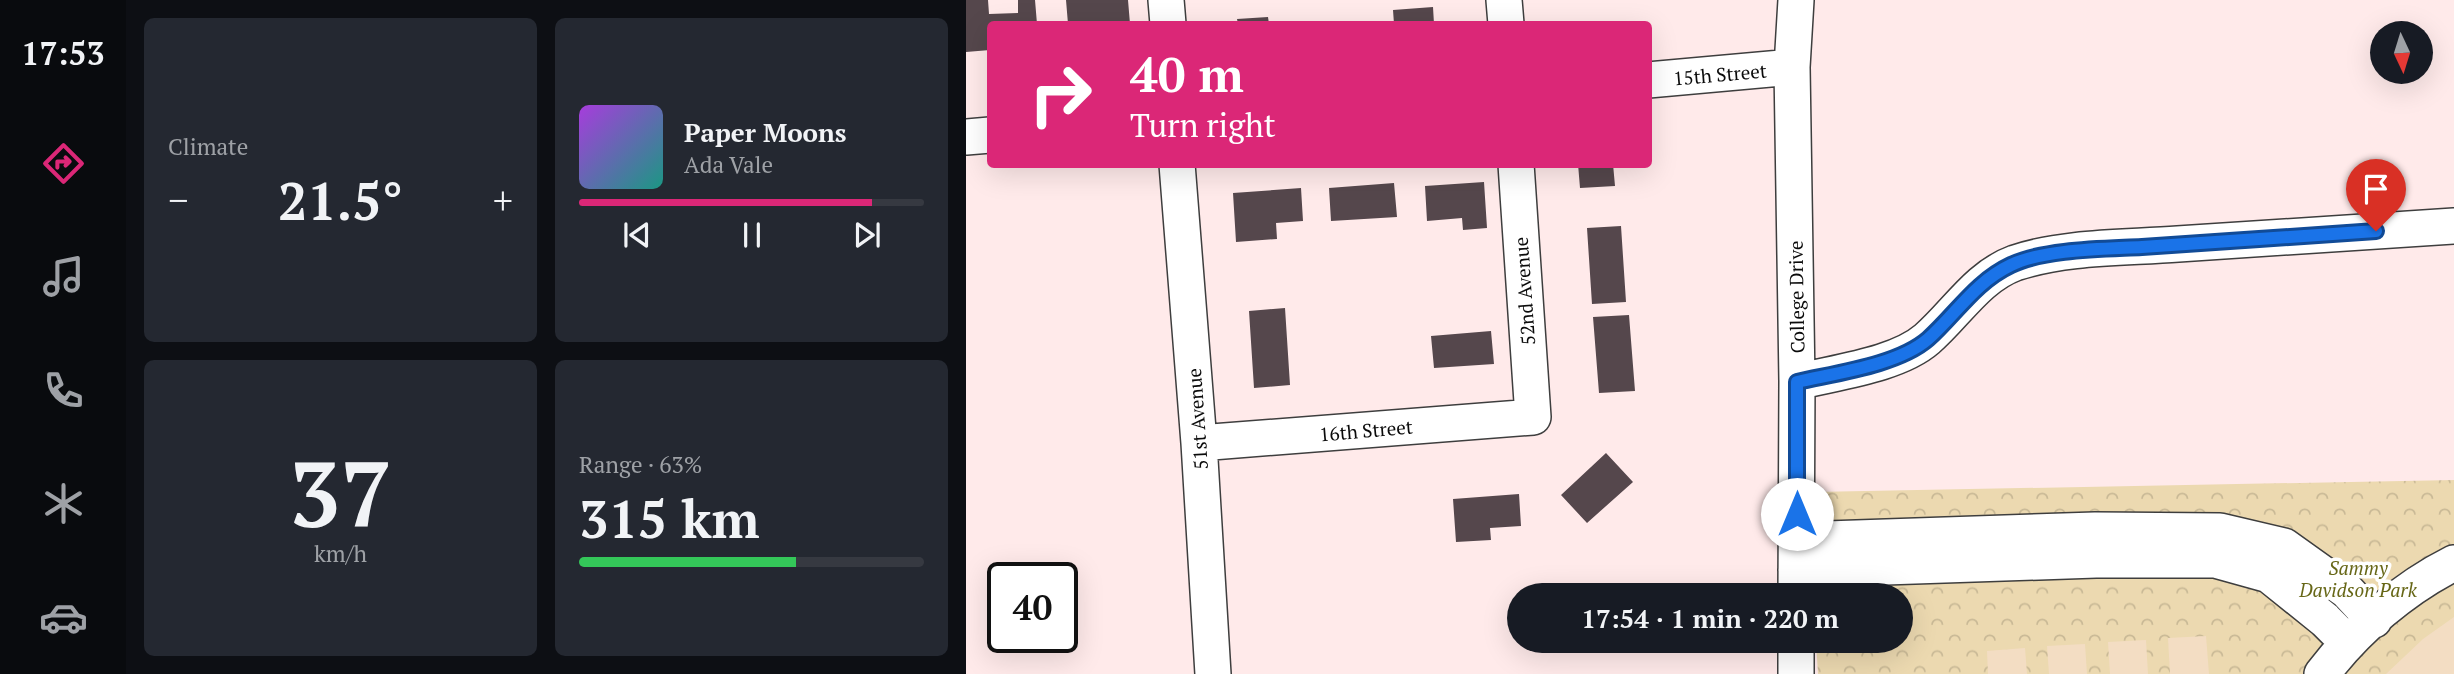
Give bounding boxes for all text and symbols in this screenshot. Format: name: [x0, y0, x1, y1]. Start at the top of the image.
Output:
north arrow: [2370, 21, 2432, 84]
map controls: [2370, 21, 2433, 84]
text: 17:53: [21, 32, 105, 74]
text: 40 m: [1130, 41, 1244, 106]
icon: right: [1015, 49, 1106, 140]
street label: 15th Street: [1672, 57, 1768, 91]
text: Turn right: [1130, 104, 1276, 146]
text: Paper Moons: [684, 115, 847, 149]
text: Climate: [168, 131, 248, 162]
icon: directions: [39, 139, 88, 188]
text: Ada Vale: [684, 149, 773, 180]
pin: [2346, 159, 2406, 231]
text: 21.5°: [278, 166, 403, 235]
icon: arrive: [2357, 170, 2395, 208]
text: −: [168, 175, 188, 225]
text: +: [493, 175, 513, 225]
icon: previous: [618, 216, 656, 254]
icon: pause: [733, 216, 771, 254]
icon: next: [848, 216, 886, 254]
street label: 52nd Avenue: [1508, 236, 1540, 346]
street label: College Drive: [1783, 240, 1809, 354]
icon: music: [39, 252, 88, 301]
icon: phone: [39, 366, 88, 415]
street label: 51st Avenue: [1181, 367, 1213, 471]
street label: 16th Street: [1318, 413, 1414, 447]
text: 37: [289, 432, 392, 553]
text: Range · 63%: [579, 449, 702, 480]
position arrow: [1760, 477, 1834, 551]
icon: climate: [39, 479, 88, 528]
text: 315 km: [579, 484, 760, 553]
text: km/h: [314, 538, 367, 569]
park label: Sammy Davidson Park: [2298, 555, 2418, 602]
speed limit sign: 40: [987, 562, 1078, 653]
icon: car: [39, 593, 88, 642]
text: 17:54 · 1 min · 220 m: [1581, 601, 1839, 635]

